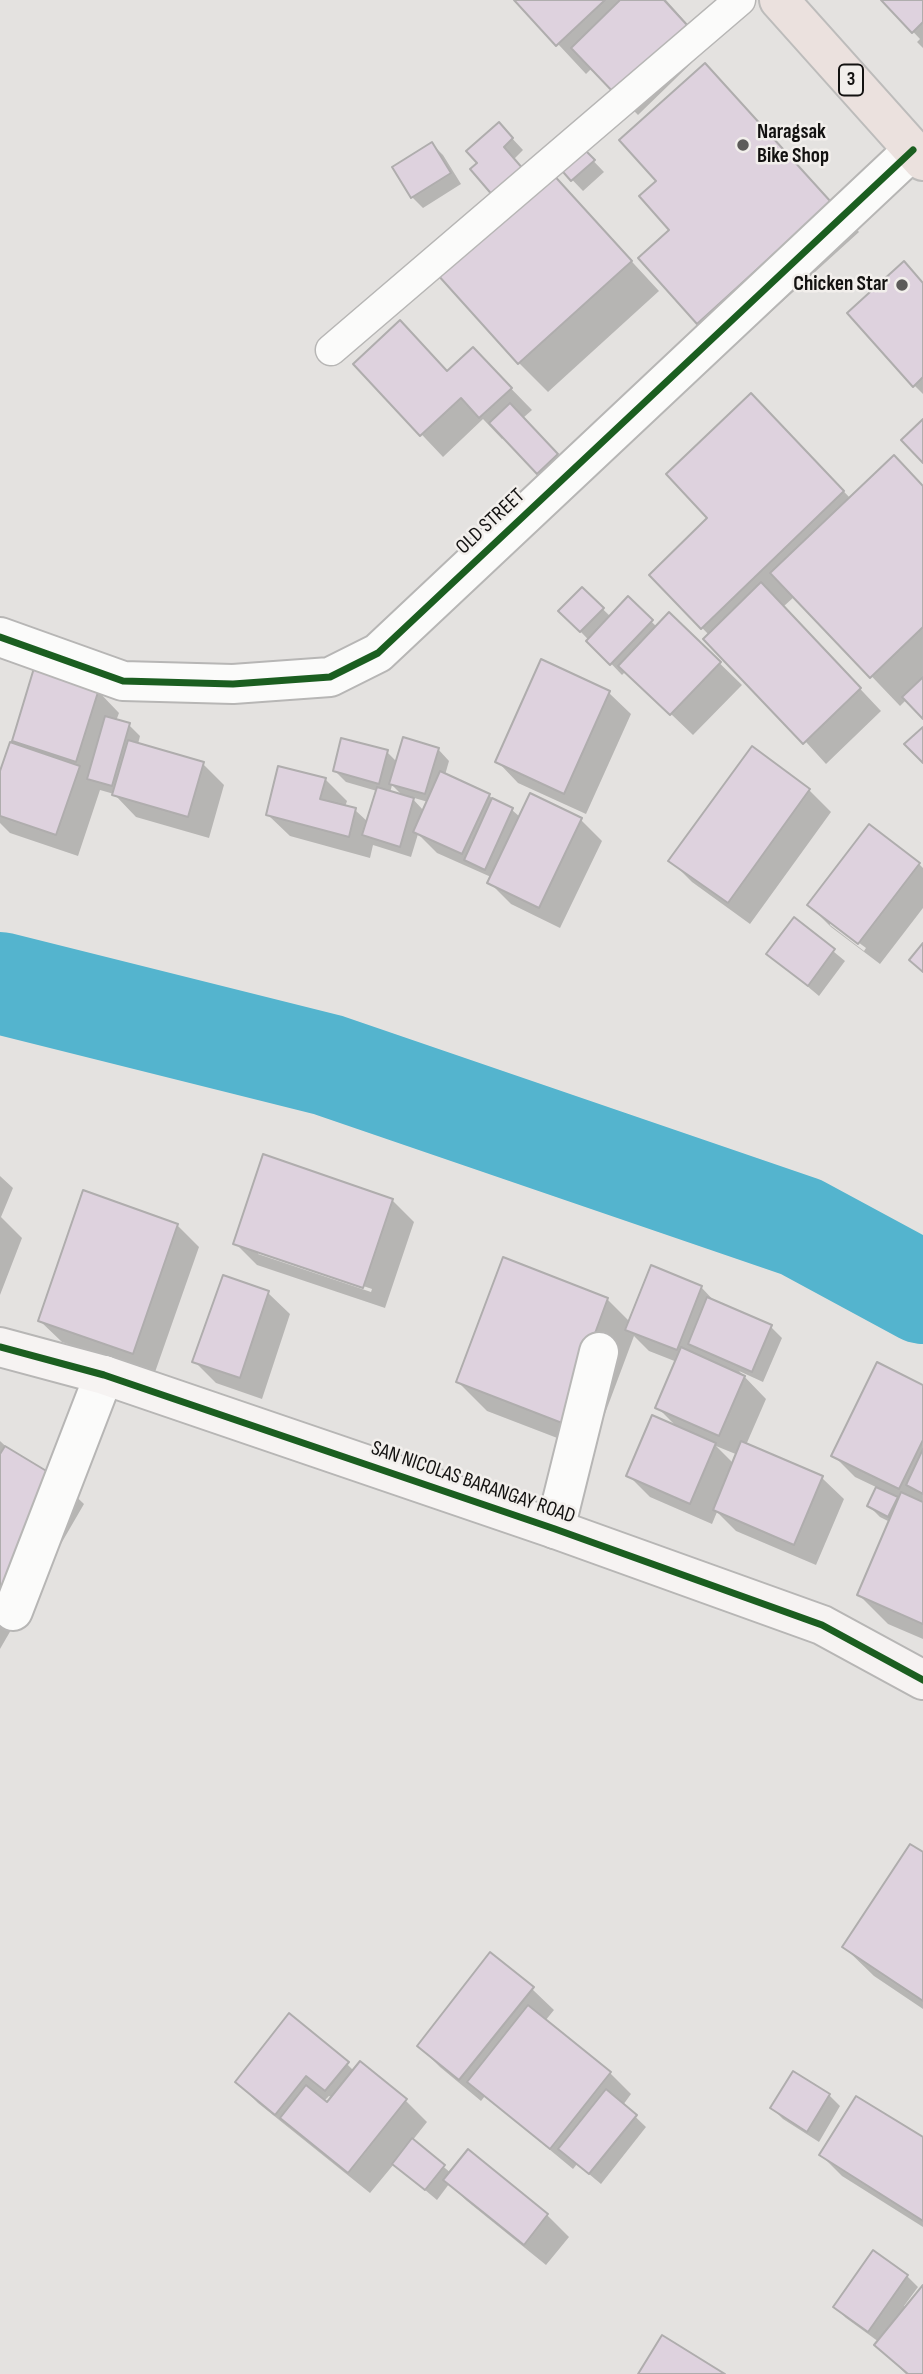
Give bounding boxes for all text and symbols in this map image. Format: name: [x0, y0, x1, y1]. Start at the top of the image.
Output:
road number: 3: [839, 64, 863, 96]
place label: Naragsak Bike Shop: [757, 120, 829, 170]
marker: Naragsak Bike Shop: [735, 137, 751, 153]
place label: Chicken Star: [793, 272, 888, 298]
marker: Chicken Star: [894, 277, 910, 293]
street label: OLD STREET: [451, 484, 531, 560]
street label: SAN NICOLAS BARANGAY ROAD: [368, 1436, 578, 1530]

